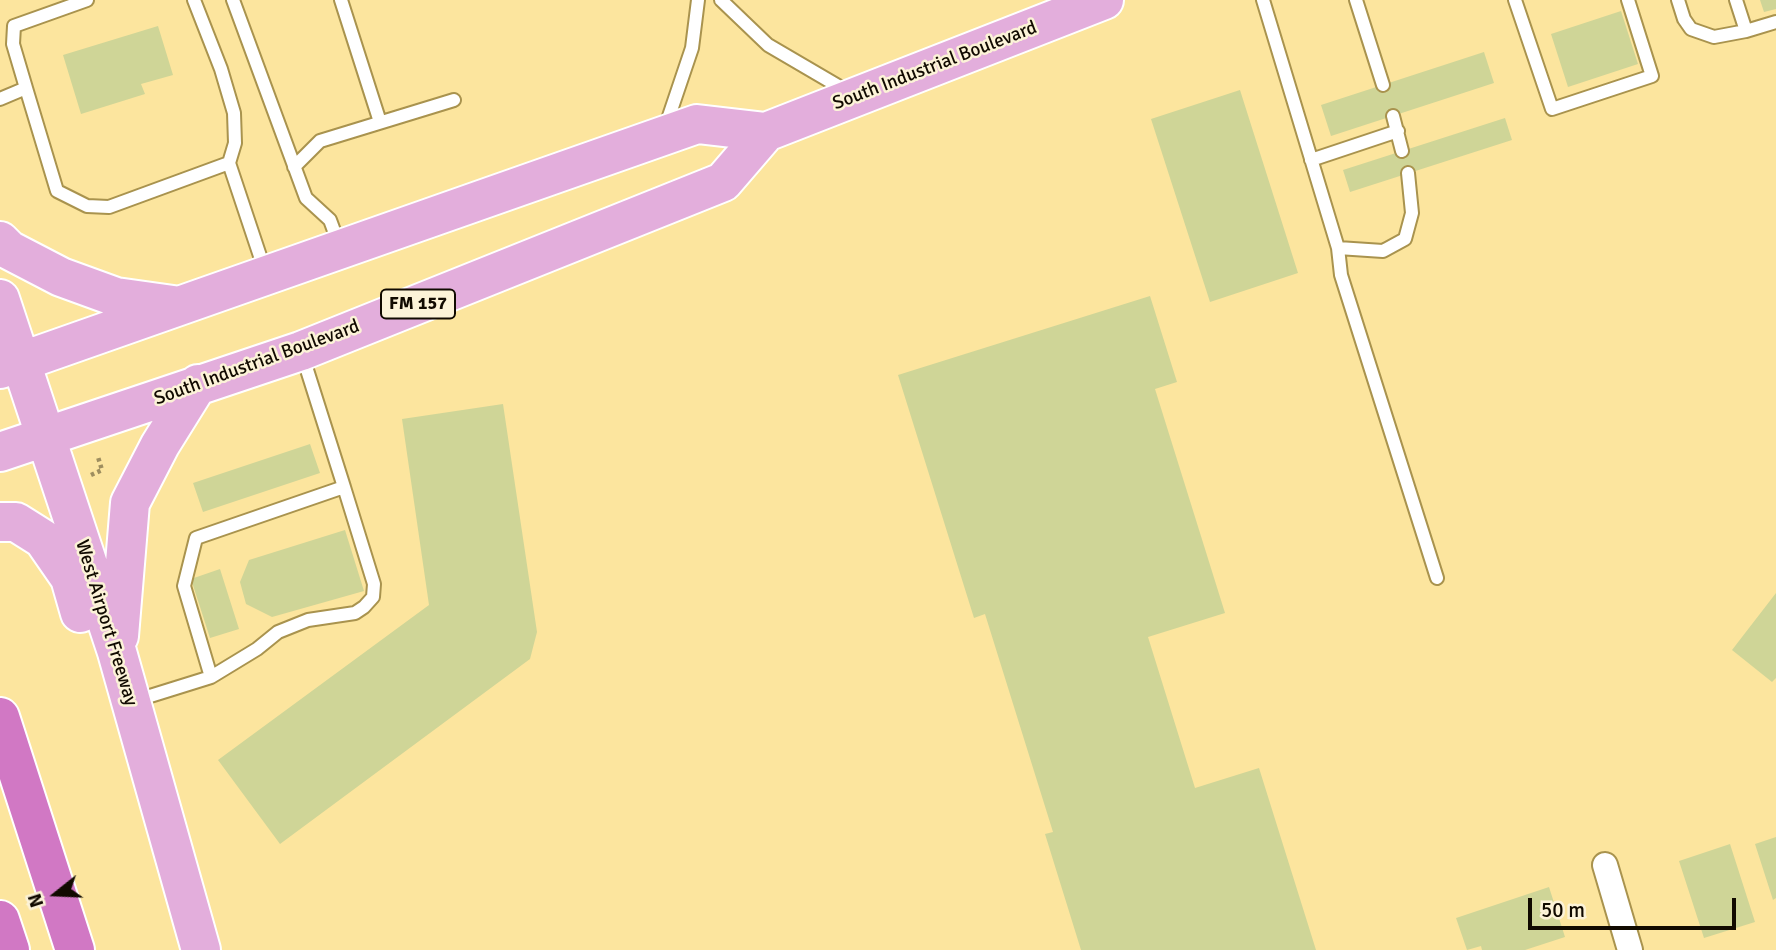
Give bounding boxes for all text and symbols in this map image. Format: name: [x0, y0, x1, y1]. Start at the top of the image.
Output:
street label: South Industrial Boulevard: [830, 17, 1040, 115]
road number: FM 157: [381, 290, 455, 318]
street label: South Industrial Boulevard: [151, 315, 363, 411]
street label: West Airport Freeway: [70, 537, 142, 709]
north arrow: [21, 859, 91, 929]
scale bar: [1531, 884, 1739, 928]
text: N: [23, 890, 49, 910]
text: 50 m: [1541, 897, 1585, 923]

